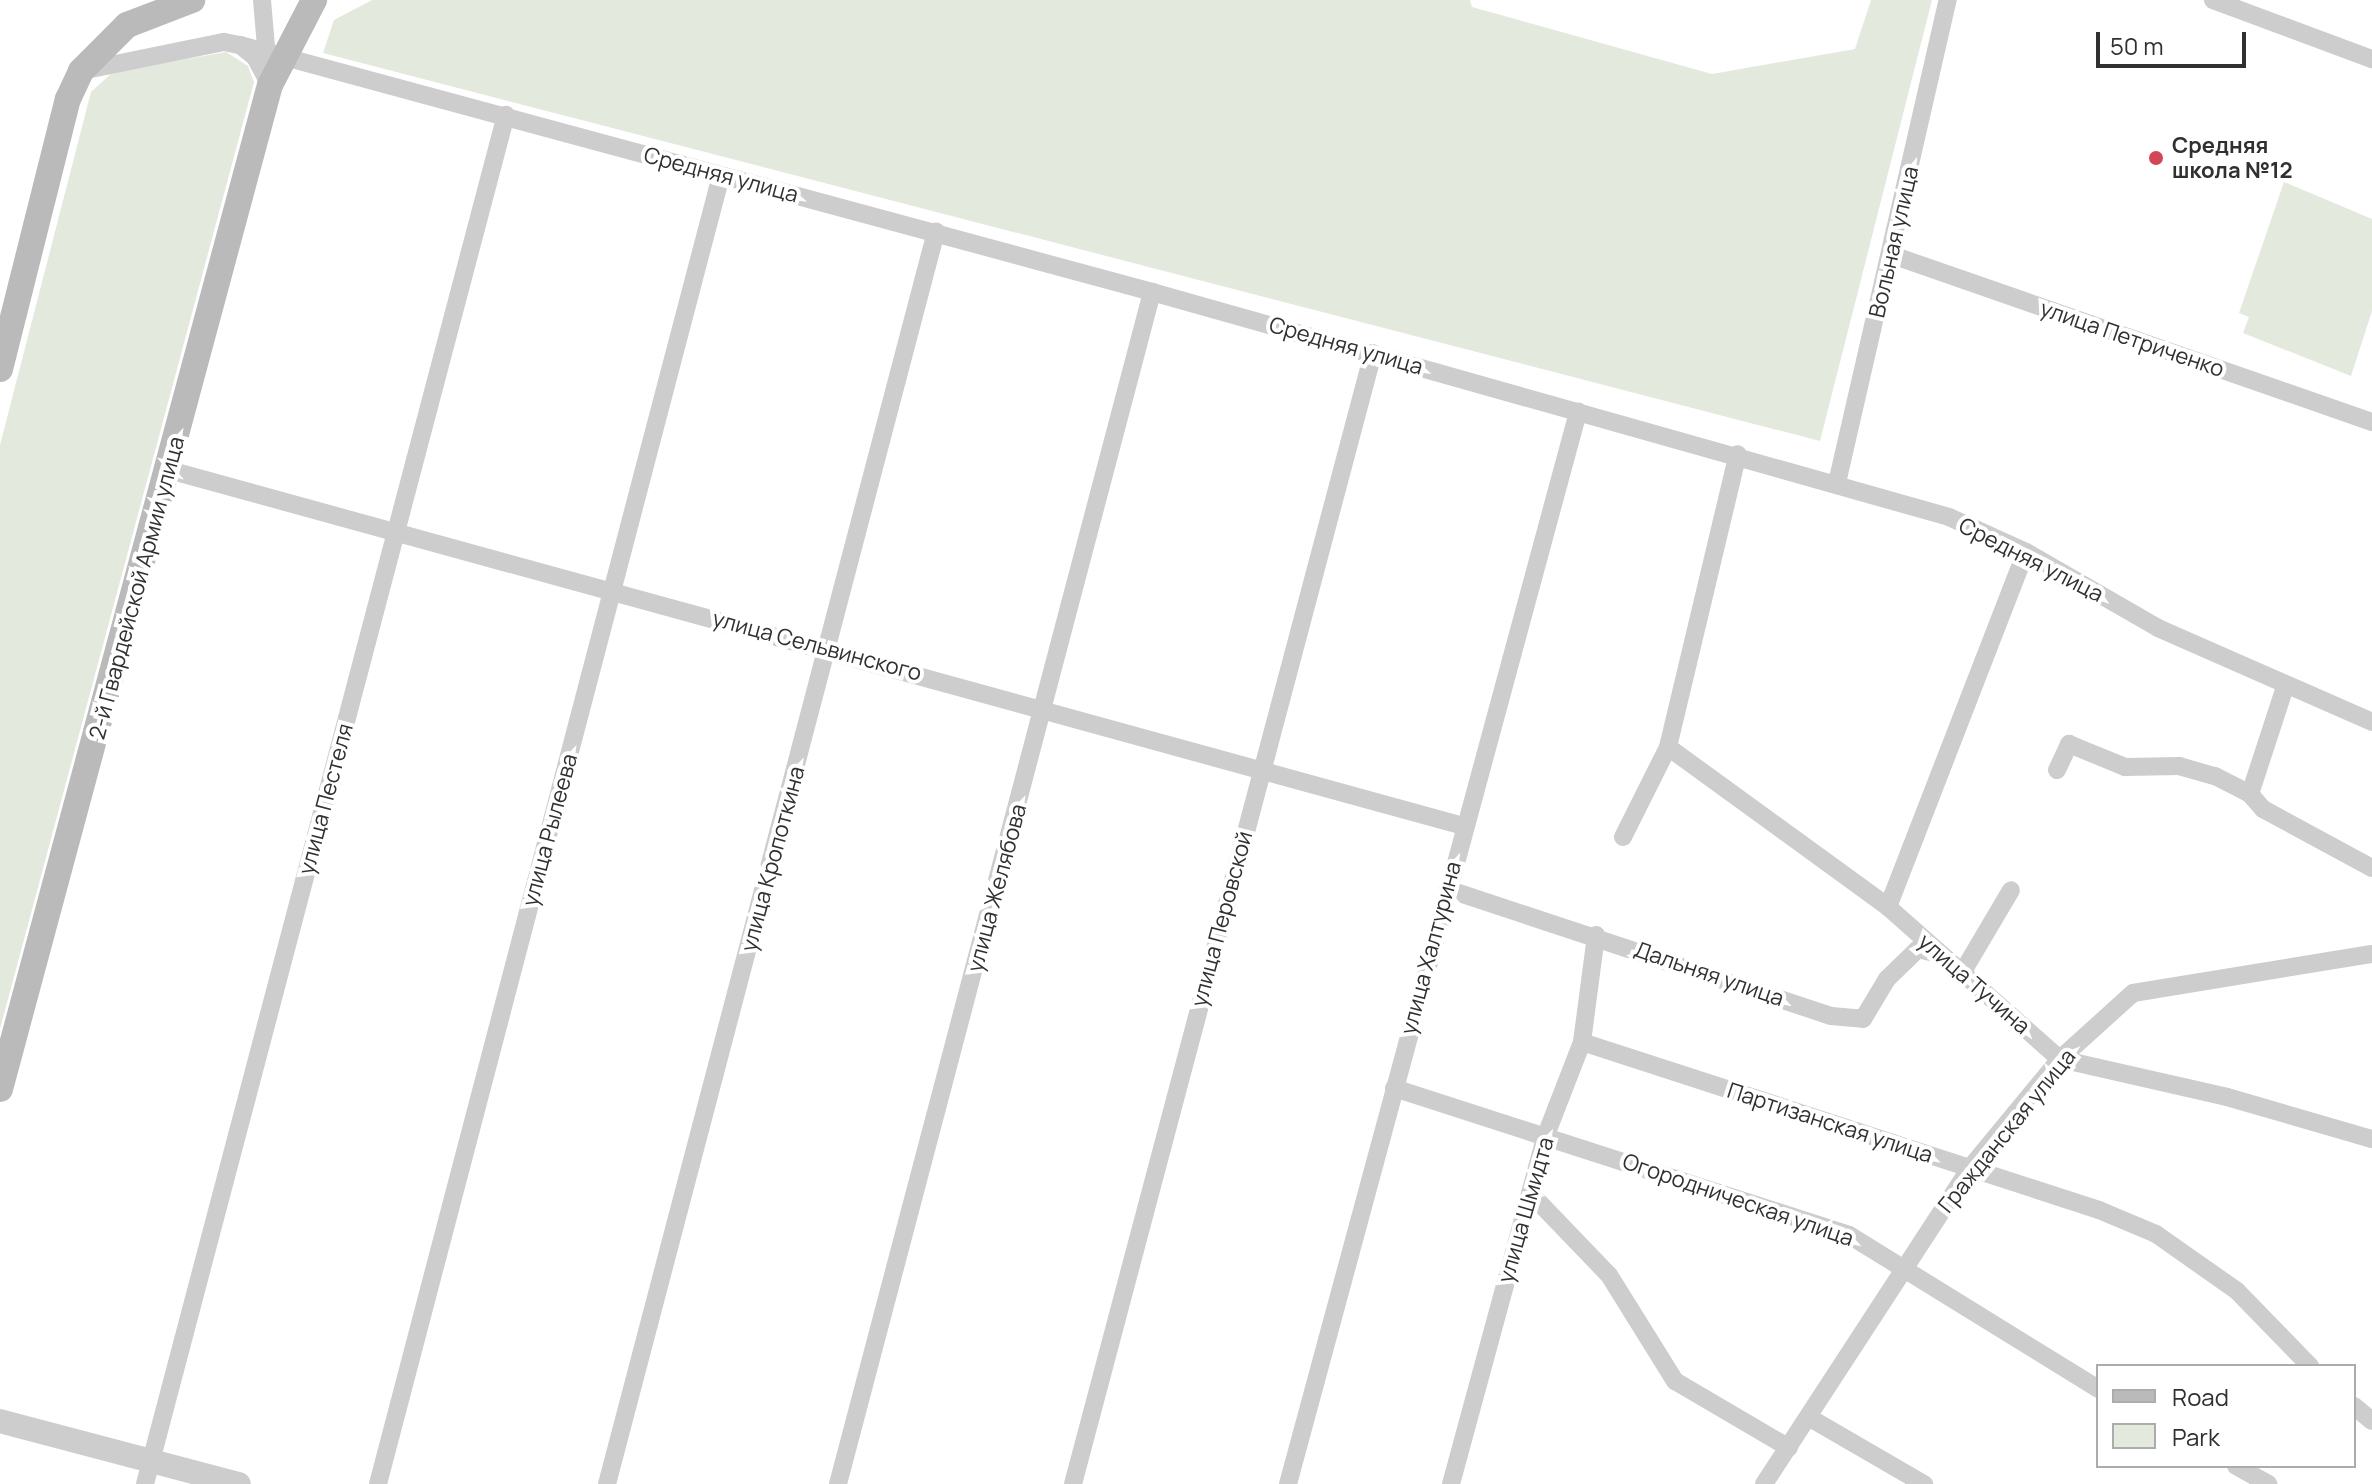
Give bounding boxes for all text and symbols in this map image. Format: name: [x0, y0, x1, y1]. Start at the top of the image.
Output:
scale bar: [2100, 16, 2250, 66]
text: 50 m: [2110, 29, 2164, 62]
place label: Средняя школа №12: [2172, 132, 2293, 184]
street label: Средняя улица: [641, 142, 801, 208]
marker: Средняя школа №12: [2147, 149, 2165, 167]
street label: Вольная улица: [1864, 164, 1924, 320]
street label: улица Петриченко: [2037, 295, 2227, 383]
street label: Средняя улица: [1266, 311, 1426, 381]
street label: 2-й Гвардейской Армии улица: [84, 434, 190, 742]
street label: Средняя улица: [1954, 512, 2108, 608]
street label: улица Сельвинского: [710, 605, 924, 687]
street label: улица Пестеля: [293, 721, 359, 877]
street label: улица Рылеева: [517, 751, 583, 909]
street label: улица Кропоткина: [736, 763, 810, 955]
street label: улица Желябова: [962, 801, 1032, 975]
street label: улица Перовской: [1186, 828, 1258, 1010]
street label: улица Халтурина: [1395, 859, 1467, 1037]
street label: улица Тучина: [1913, 928, 2035, 1040]
street label: Дальняя улица: [1631, 936, 1787, 1012]
street label: Гражданская улица: [1933, 1044, 2081, 1218]
street label: Партизанская улица: [1724, 1077, 1936, 1169]
street label: улица Шмидта: [1493, 1134, 1559, 1286]
street label: Огородническая улица: [1619, 1148, 1857, 1252]
legend: [2096, 1364, 2356, 1468]
text: Road: [2172, 1380, 2229, 1413]
text: Park: [2172, 1420, 2220, 1453]

